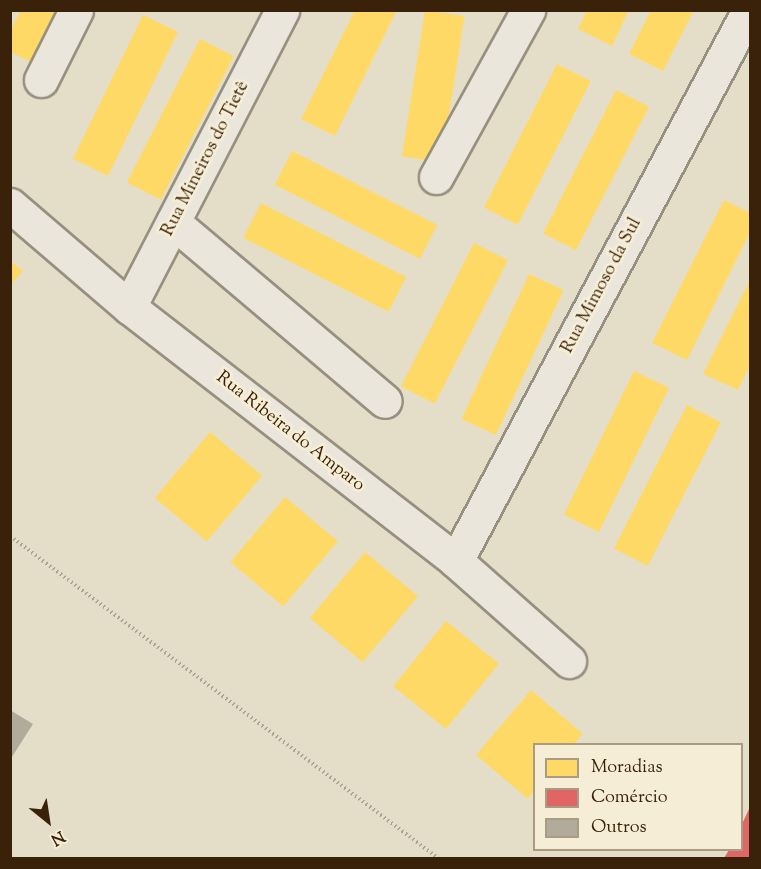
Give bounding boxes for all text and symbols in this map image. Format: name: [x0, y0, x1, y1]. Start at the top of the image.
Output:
street label: Rua Mineiros do Tietê: [158, 78, 254, 240]
street label: Rua Mimoso da Sul: [557, 215, 647, 357]
street label: Rua Ribeira do Amparo: [211, 367, 369, 497]
legend: [533, 743, 743, 851]
text: Moradias: [591, 755, 663, 781]
text: Comércio: [591, 785, 668, 811]
north arrow: [18, 791, 78, 851]
text: Outros: [591, 815, 647, 841]
text: N: [46, 824, 69, 850]

